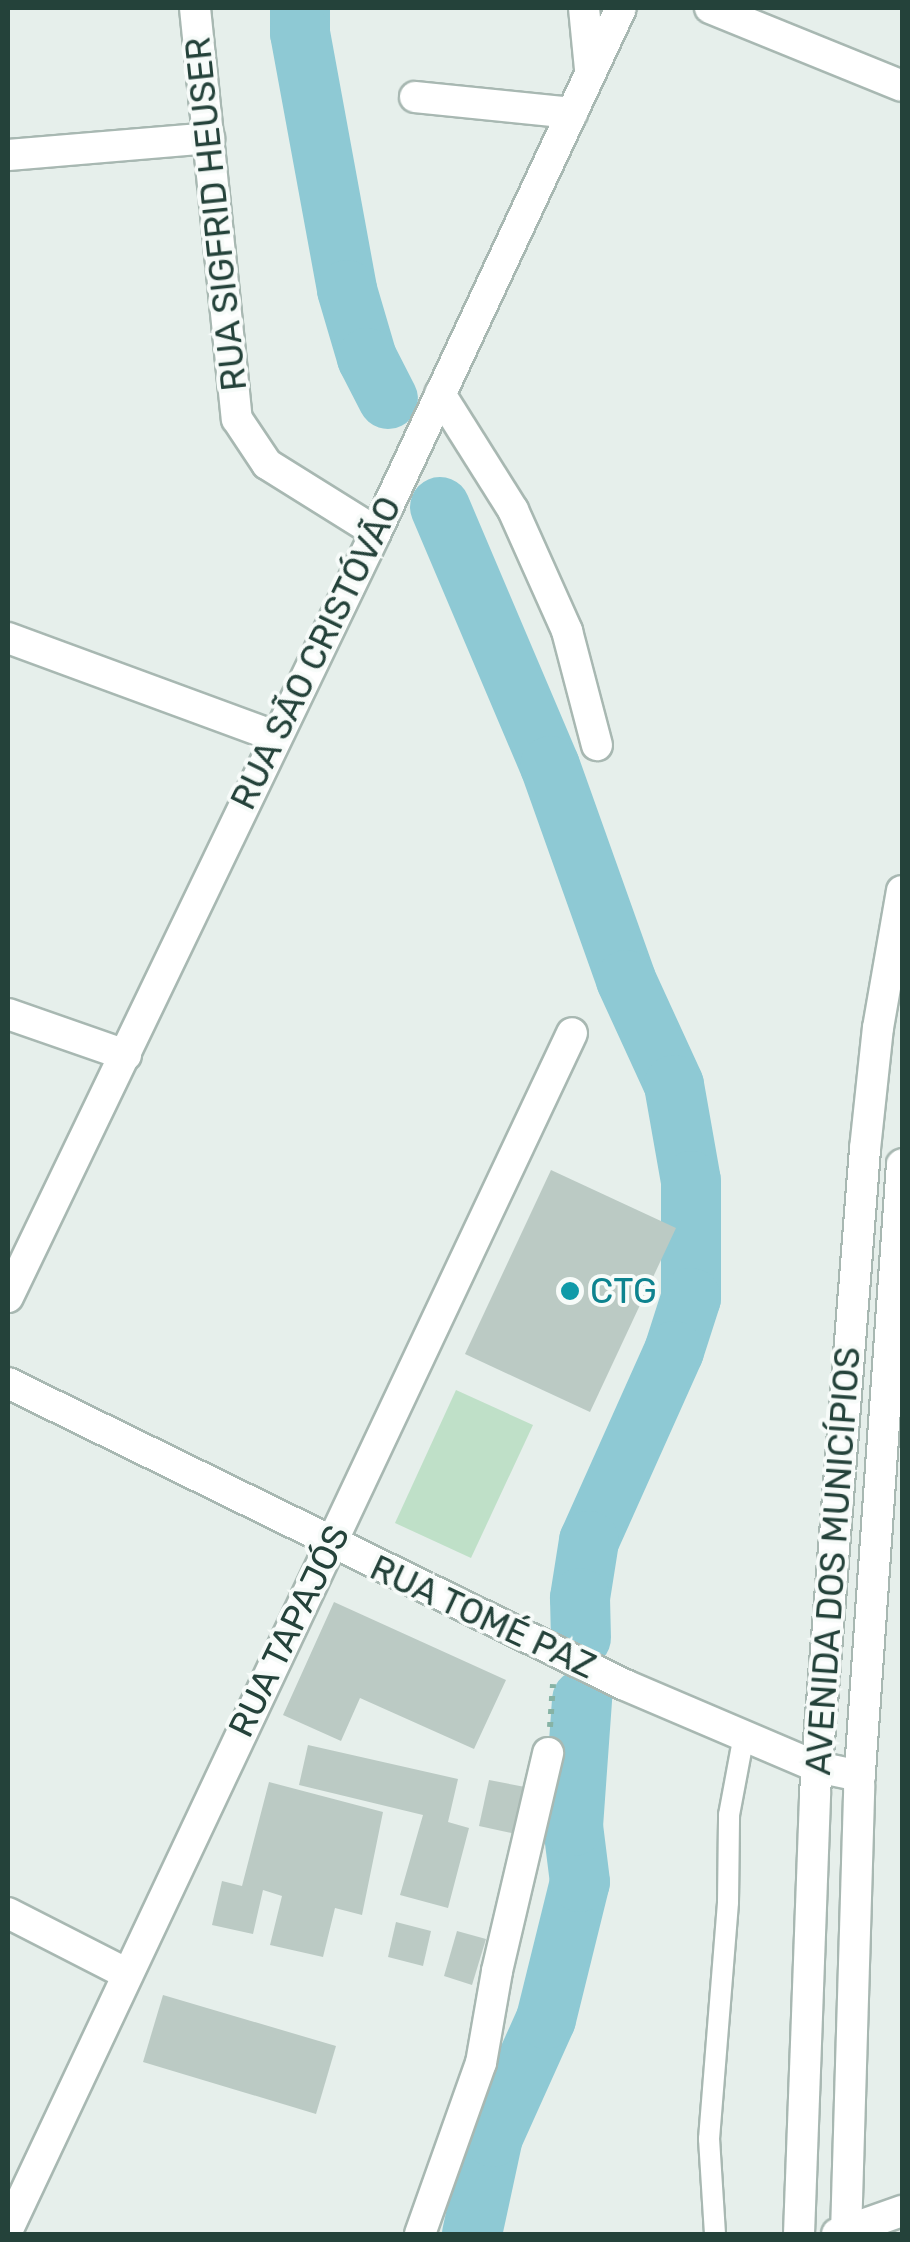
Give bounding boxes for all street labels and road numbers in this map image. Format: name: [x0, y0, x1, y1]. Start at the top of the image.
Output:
street label: RUA SIGFRID HEUSER: [176, 35, 256, 393]
street label: RUA SÃO CRISTÓVÃO: [222, 489, 410, 817]
street label: AVENIDA DOS MUNICÍPIOS: [797, 1345, 869, 1777]
street label: RUA TAPAJÓS: [219, 1518, 359, 1744]
street label: RUA TOMÉ PAZ: [363, 1546, 603, 1688]

